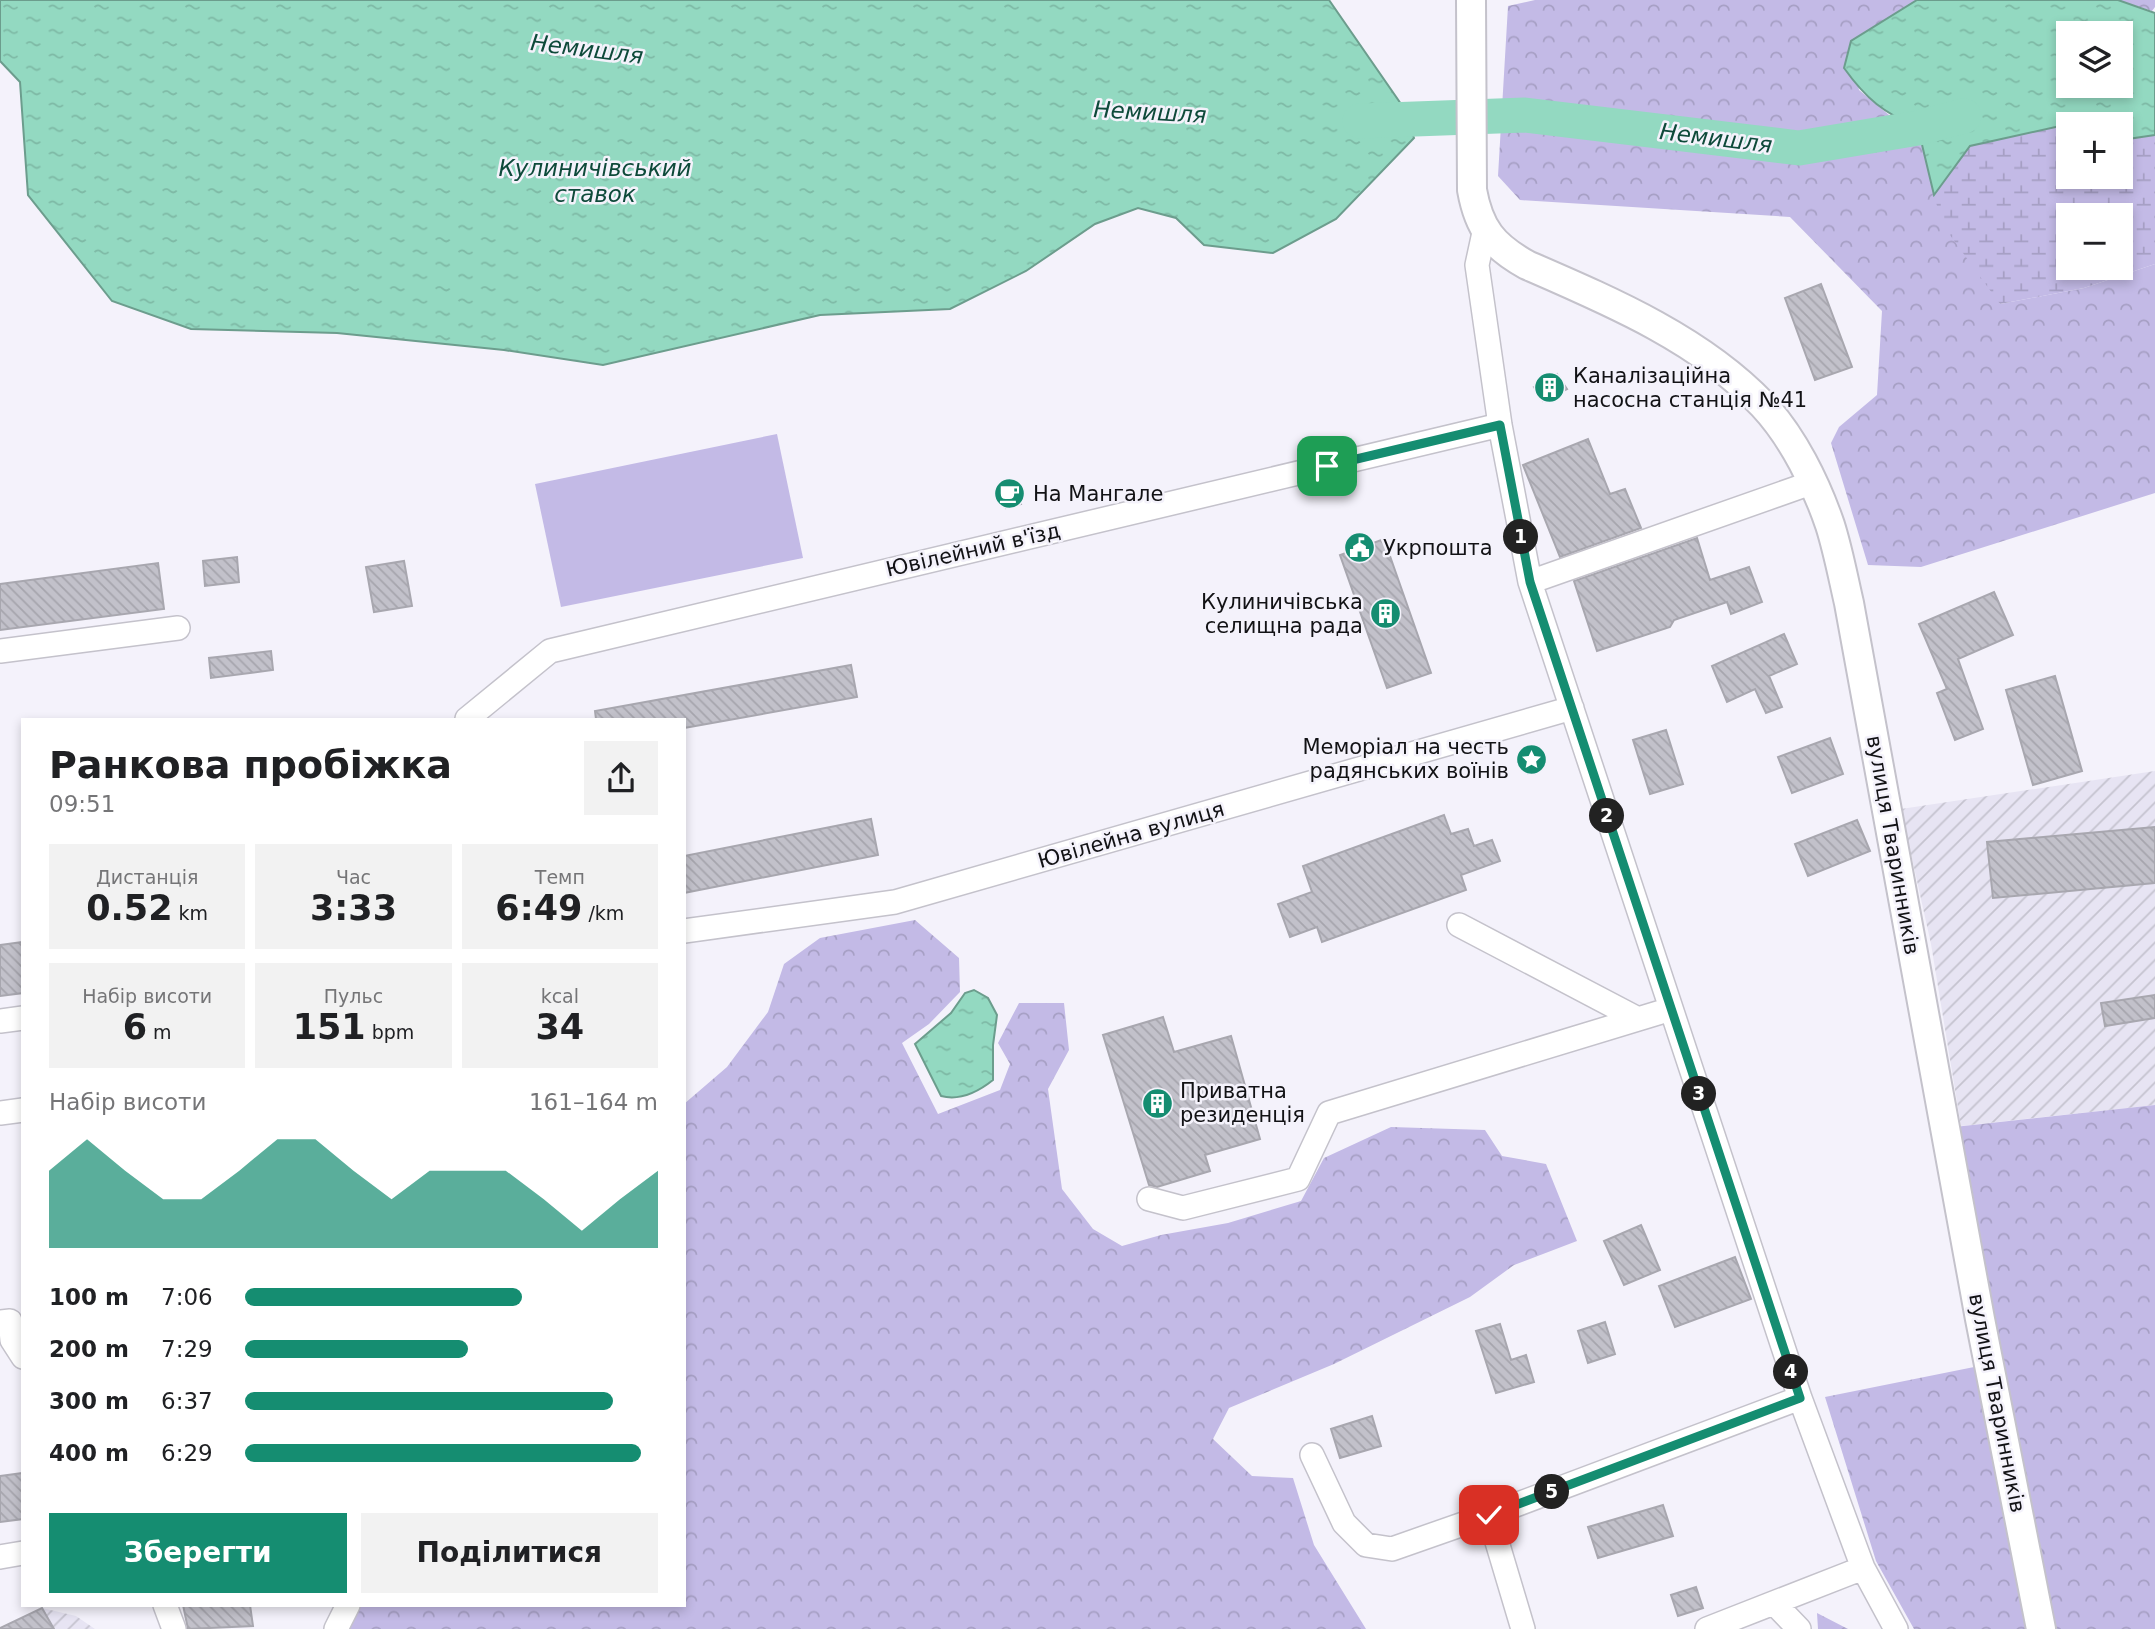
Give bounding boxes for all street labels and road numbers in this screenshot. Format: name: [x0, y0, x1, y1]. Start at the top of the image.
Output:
street label: Ювілейний в'їзд: [883, 518, 1063, 582]
street label: вулиця Тваринників: [1862, 733, 1924, 957]
street label: Ювілейна вулиця: [1035, 797, 1227, 873]
street label: вулиця Тваринників: [1964, 1291, 2030, 1515]

